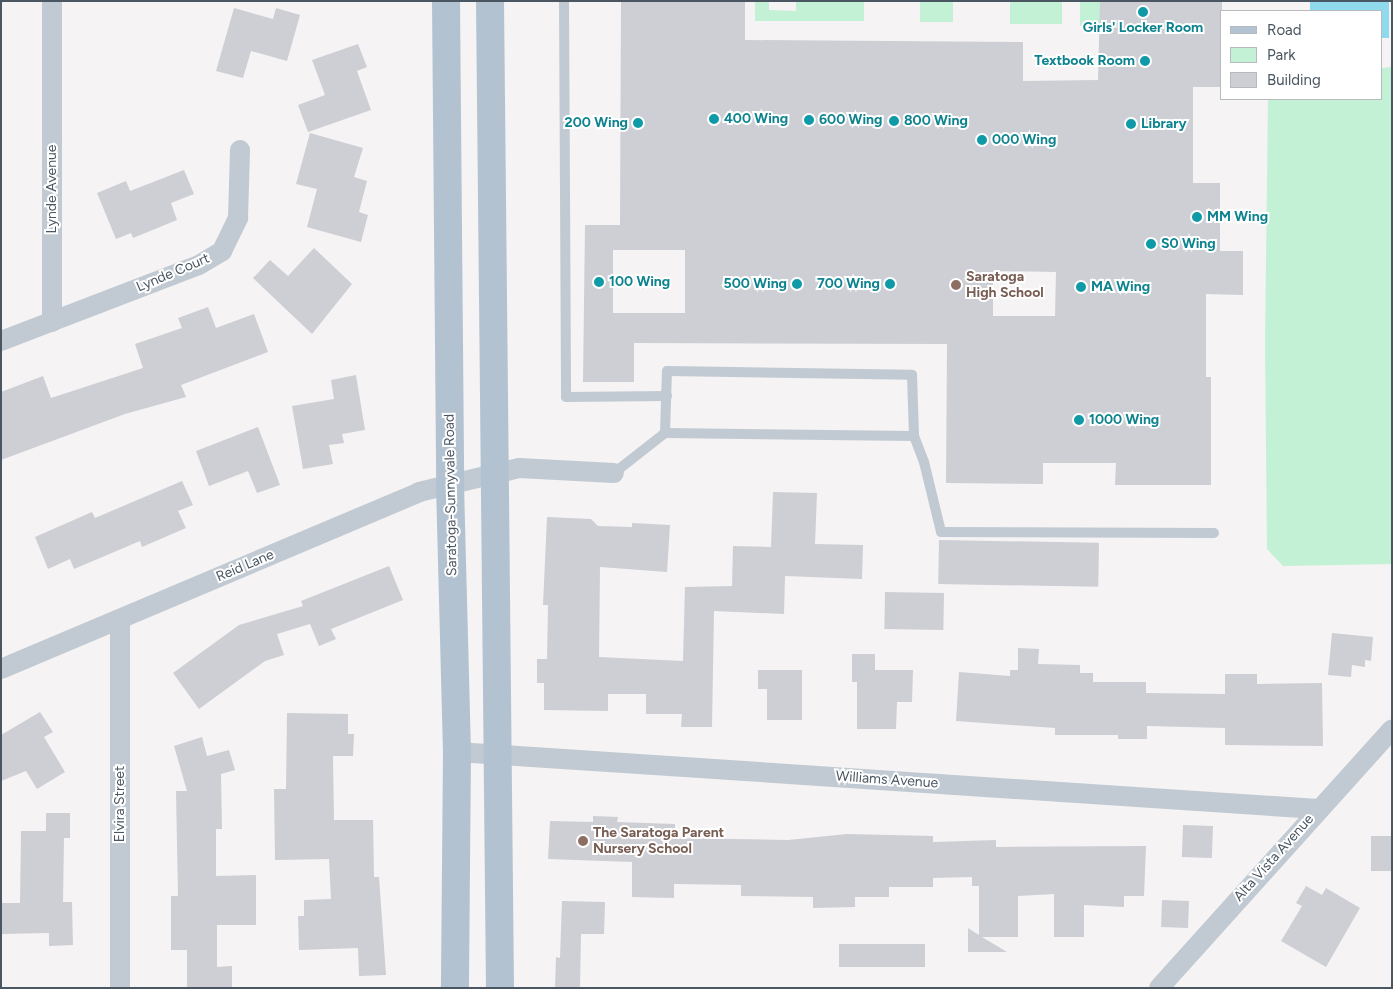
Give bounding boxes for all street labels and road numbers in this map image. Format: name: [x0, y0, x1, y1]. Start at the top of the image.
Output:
street label: Lynde Avenue: [44, 144, 60, 234]
street label: Lynde Court: [134, 250, 212, 296]
street label: Saratoga-Sunnyvale Road: [441, 414, 461, 576]
street label: Reid Lane: [214, 546, 276, 586]
street label: Elvira Street: [112, 766, 128, 842]
street label: Williams Avenue: [835, 768, 939, 792]
street label: Alta Vista Avenue: [1231, 811, 1317, 905]

